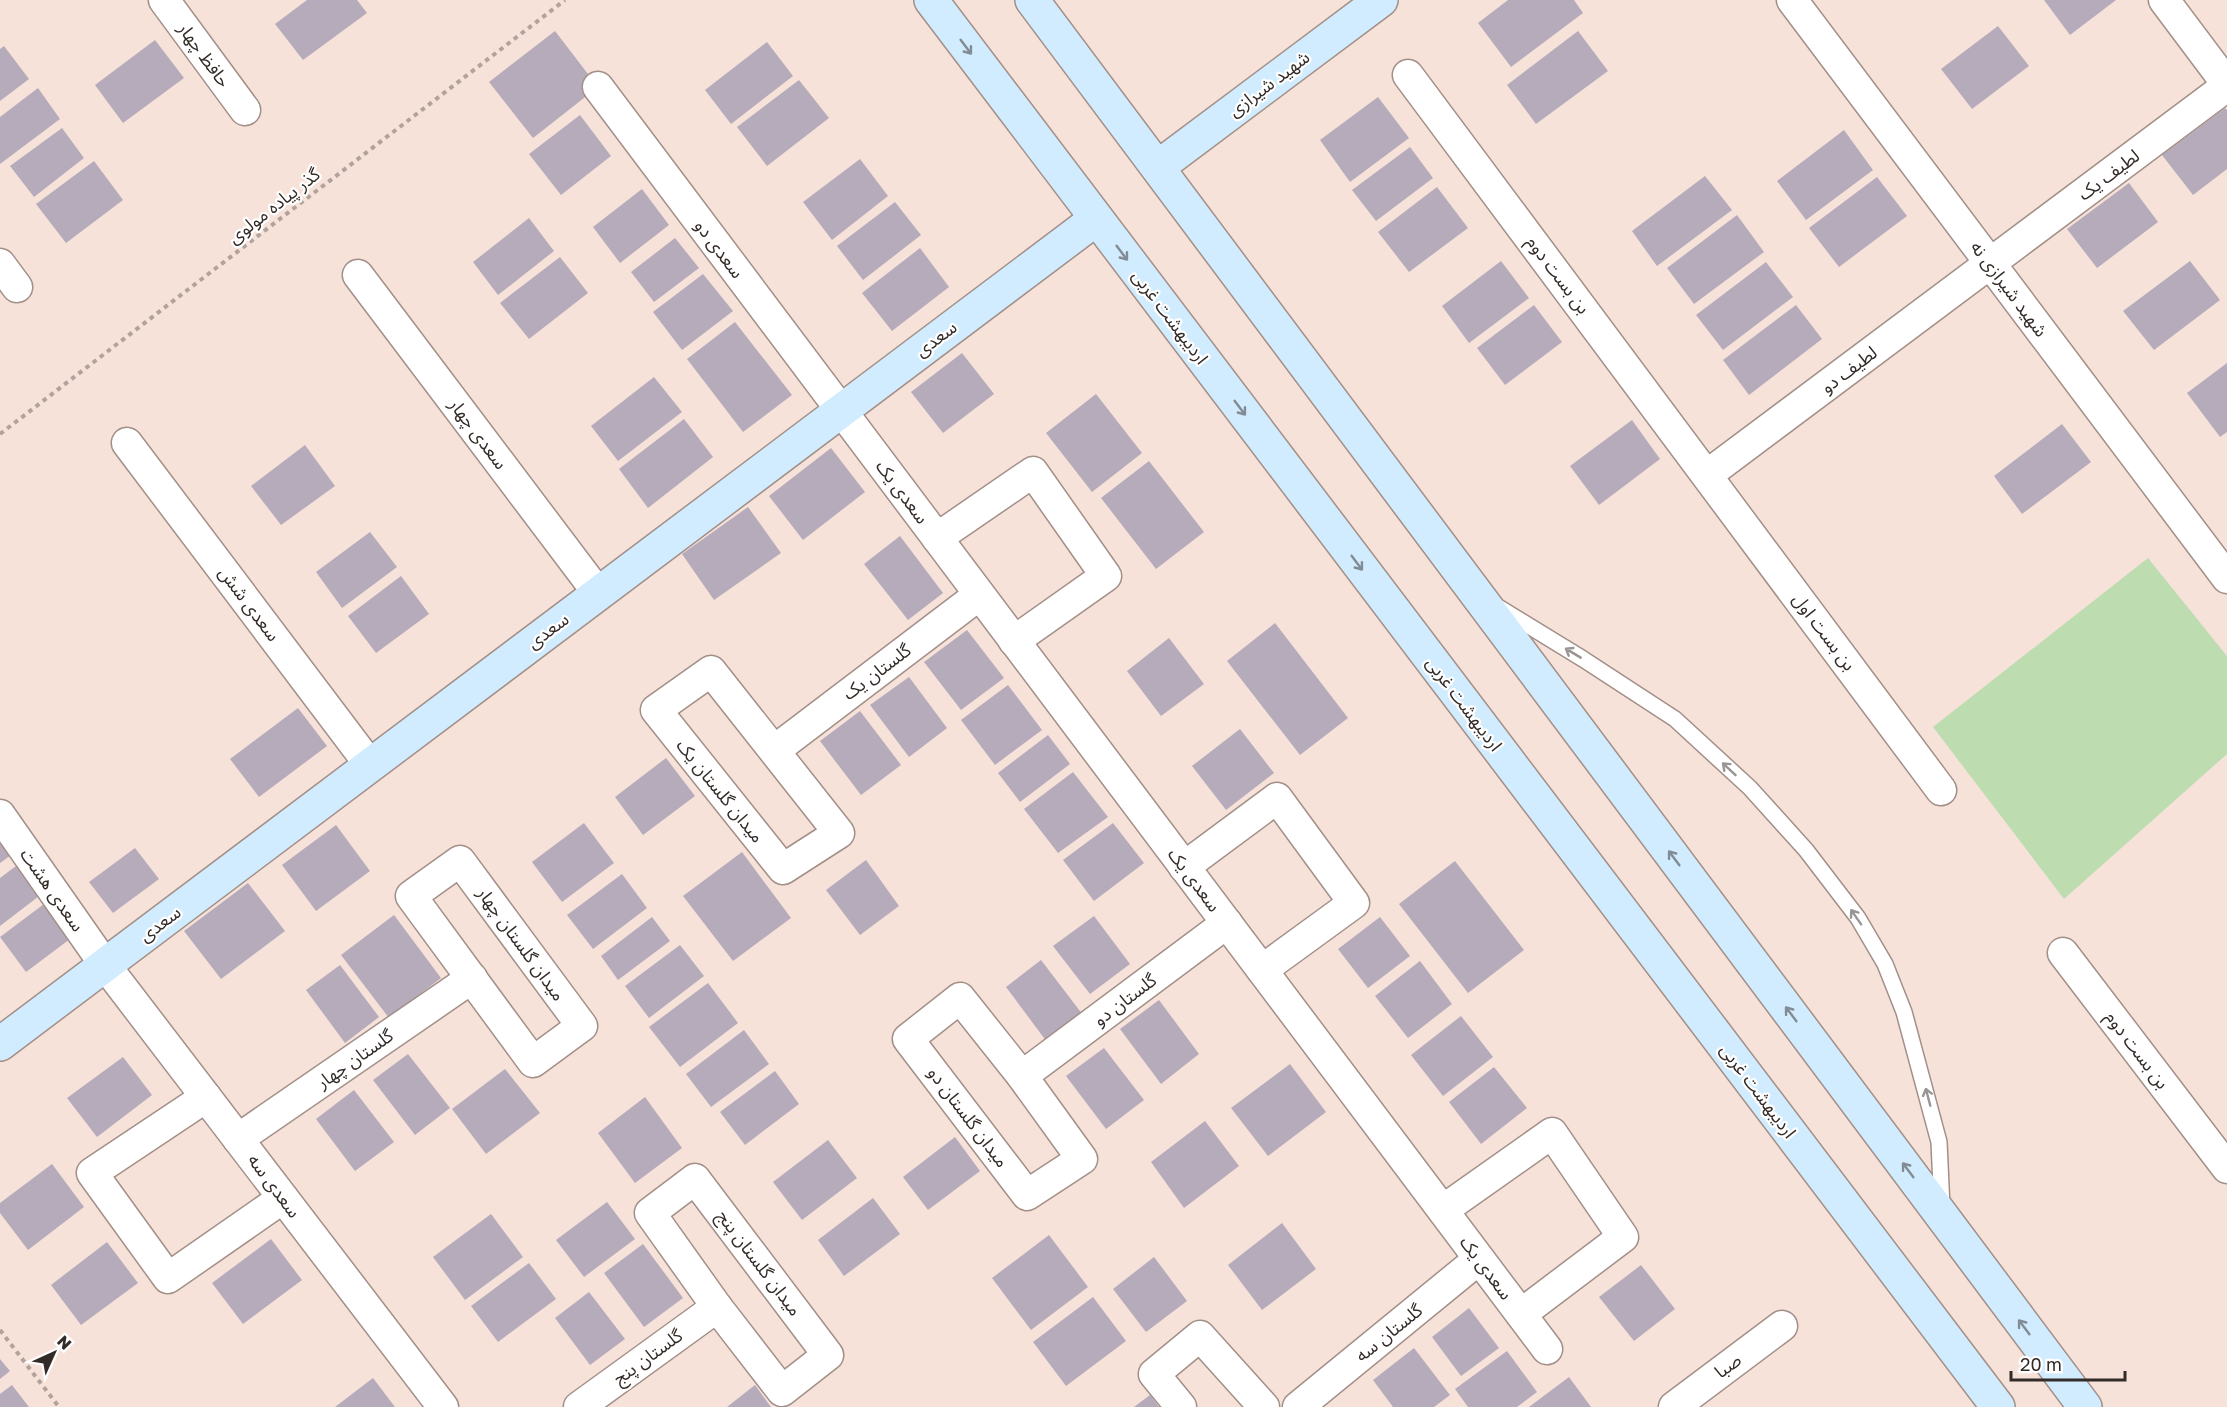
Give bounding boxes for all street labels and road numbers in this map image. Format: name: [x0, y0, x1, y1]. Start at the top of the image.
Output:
street label: حافظ چهار: [172, 17, 236, 92]
street label: شهید شیرازی: [1223, 45, 1314, 122]
street label: لطیف یک: [2073, 144, 2144, 204]
street label: گذر پیاده مولوی: [223, 162, 325, 249]
street label: سعدی دو: [690, 215, 749, 283]
street label: بن بست دوم: [1519, 231, 1595, 320]
street label: شهید شیرازی نه: [1966, 236, 2053, 341]
street label: اردیبهشت غربی: [1127, 265, 1214, 369]
street label: سعدی: [910, 315, 961, 362]
street label: لطیف دو: [1816, 341, 1881, 398]
street label: سعدی چهار: [444, 393, 513, 474]
street label: سعدی یک: [871, 455, 934, 528]
street label: سعدی شش: [214, 562, 285, 646]
street label: بن بست اول: [1788, 588, 1861, 675]
street label: سعدی: [522, 607, 573, 654]
street label: گلستان یک: [838, 638, 916, 705]
street label: اردیبهشت غربی: [1421, 652, 1508, 756]
street label: میدان گلستان یک: [672, 734, 769, 847]
street label: سعدی یک: [1163, 843, 1226, 916]
street label: سعدی هشت: [15, 844, 90, 936]
street label: میدان گلستان چهار: [472, 881, 570, 1005]
street label: سعدی: [134, 900, 185, 947]
street label: گلستان دو: [1088, 968, 1161, 1031]
street label: بن بست دوم: [2098, 1006, 2174, 1095]
street label: گلستان چهار: [311, 1023, 398, 1094]
street label: اردیبهشت غربی: [1715, 1039, 1802, 1143]
street label: میدان گلستان دو: [923, 1062, 1014, 1172]
street label: سعدی سه: [243, 1149, 306, 1222]
street label: میدان گلستان پنج: [710, 1205, 807, 1322]
street label: سعدی یک: [1455, 1231, 1518, 1304]
street label: گلستان سه: [1350, 1298, 1427, 1367]
street label: گلستان پنج: [609, 1323, 689, 1391]
street label: صبا: [1710, 1348, 1745, 1382]

